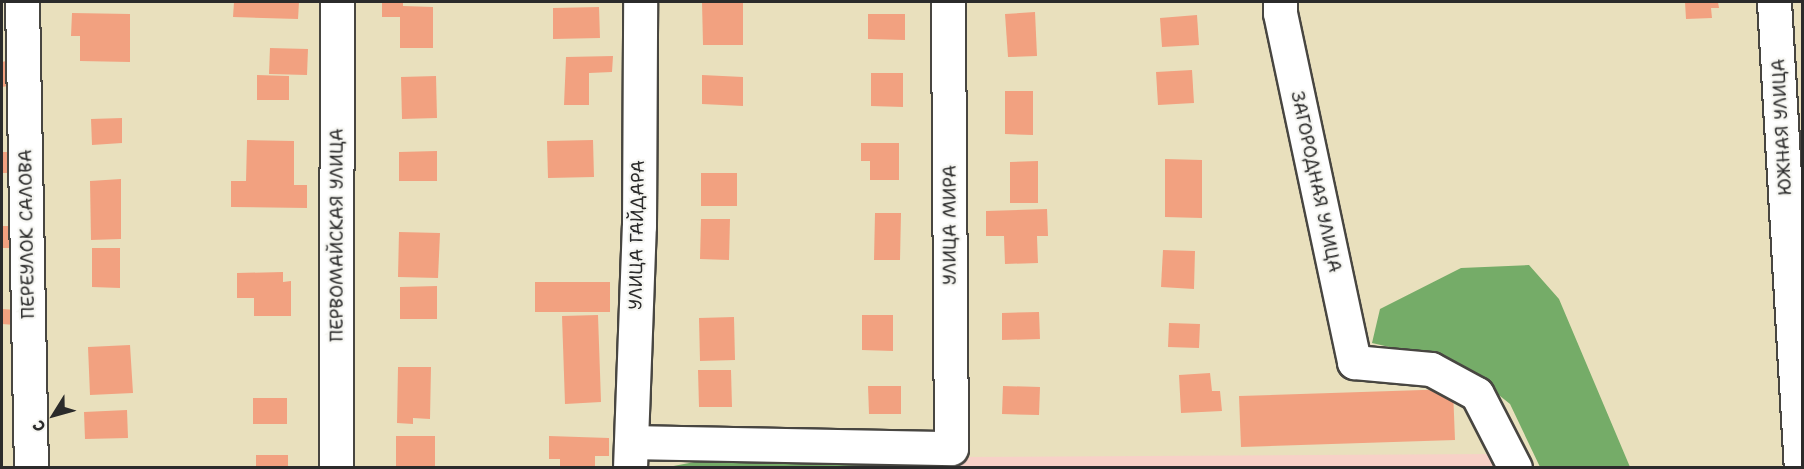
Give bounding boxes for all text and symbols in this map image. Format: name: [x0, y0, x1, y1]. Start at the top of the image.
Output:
street label: ЮЖНАЯ УЛИЦА: [1768, 58, 1796, 196]
street label: ЗАГОРОДНАЯ УЛИЦА: [1286, 89, 1346, 275]
street label: ПЕРВОМАЙСКАЯ УЛИЦА: [326, 128, 348, 342]
street label: ПЕРЕУЛОК САЛОВА: [15, 149, 39, 319]
street label: УЛИЦА ГАЙДАРА: [625, 160, 649, 310]
street label: УЛИЦА МИРА: [939, 165, 961, 285]
north arrow: [24, 385, 84, 445]
text: С: [28, 416, 51, 436]

